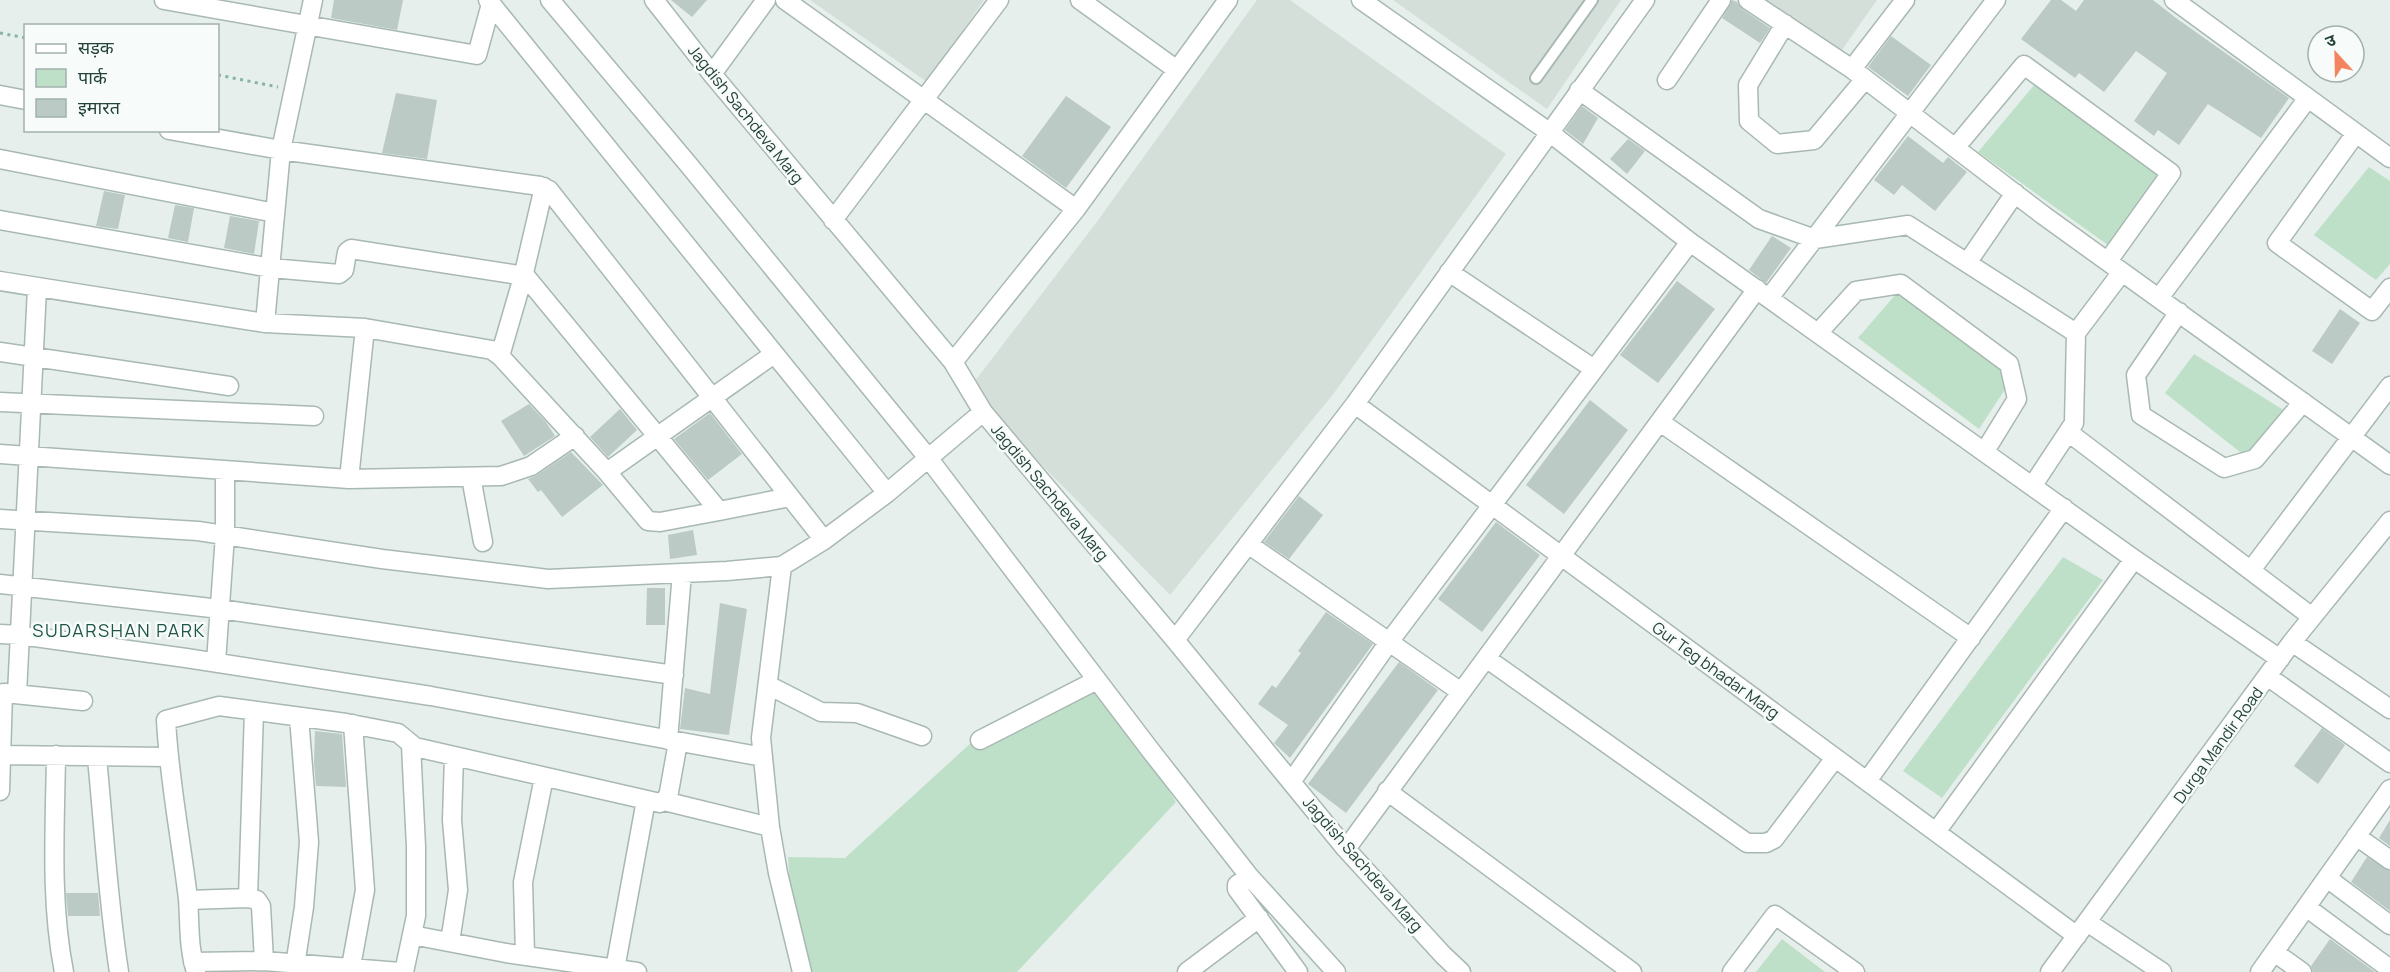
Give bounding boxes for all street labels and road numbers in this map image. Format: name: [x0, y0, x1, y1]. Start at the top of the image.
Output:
street label: Jagdish Sachdeva Marg: [683, 40, 809, 188]
street label: Jagdish Sachdeva Marg: [986, 419, 1114, 565]
street label: Gur Teg bhadar Marg: [1648, 616, 1784, 724]
street label: Durga Mandir Road: [2168, 682, 2268, 808]
street label: Jagdish Sachdeva Marg: [1298, 792, 1428, 936]

